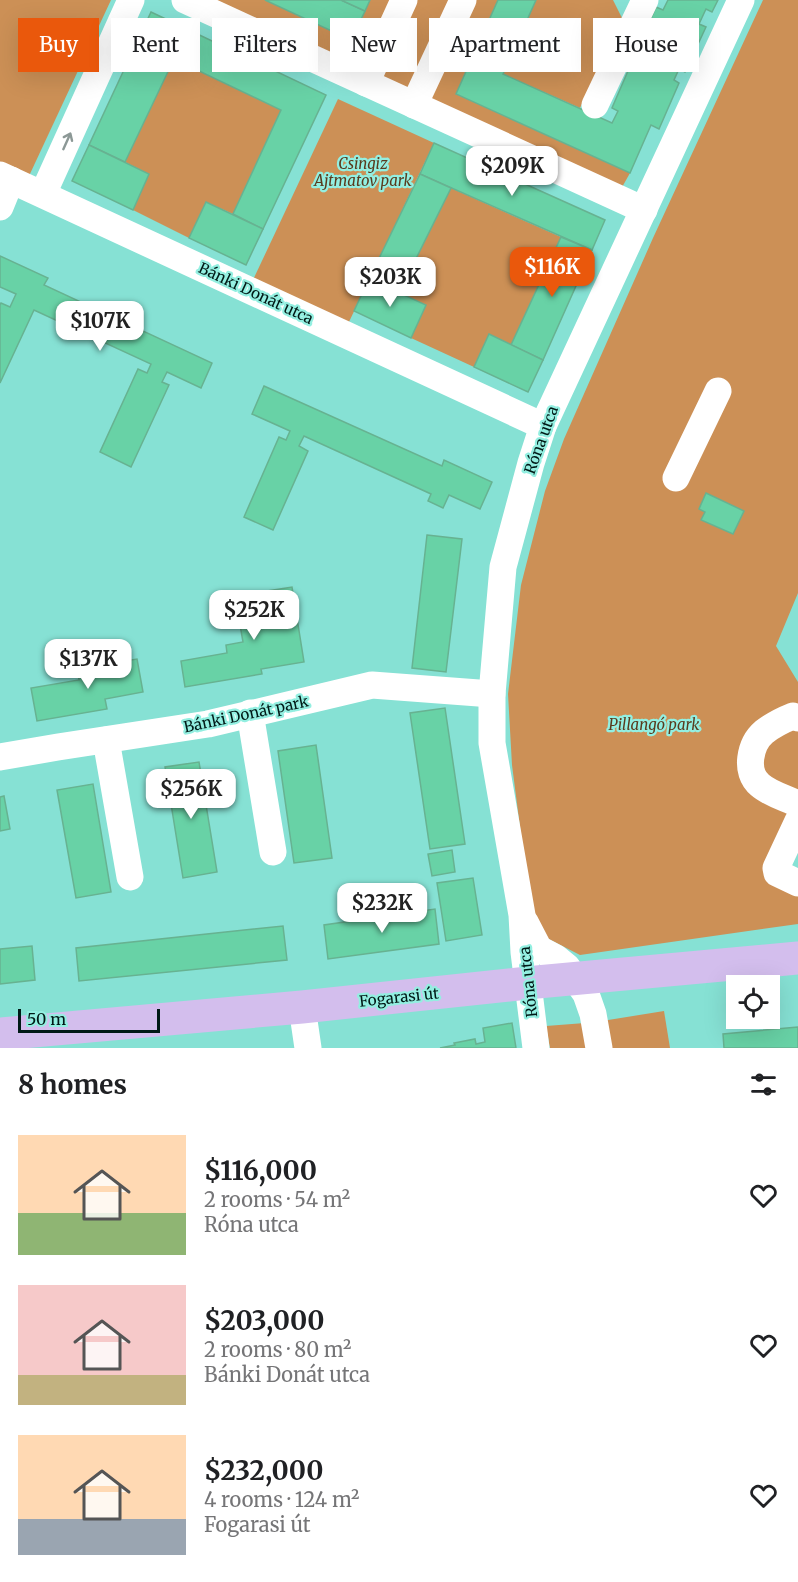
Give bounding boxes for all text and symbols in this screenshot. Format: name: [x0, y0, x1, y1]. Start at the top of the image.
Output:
chip: Buy: [18, 18, 99, 72]
chip: Rent: [111, 18, 200, 72]
chip: Filters: [212, 18, 318, 72]
chip: New: [330, 18, 417, 72]
chip: Apartment: [429, 18, 581, 72]
chip: House: [593, 18, 699, 72]
one-way arrow: [62, 133, 73, 151]
pin: $209K: [470, 146, 554, 197]
text: $209K: [480, 153, 544, 178]
park label: Csingiz Ajtmatov park: [313, 154, 413, 190]
pin: $116K: [510, 247, 594, 298]
text: $116K: [524, 254, 580, 279]
pin: $203K: [348, 257, 432, 308]
street label: Bánki Donát utca: [196, 258, 316, 328]
text: $203K: [359, 264, 421, 289]
pin: $107K: [58, 301, 142, 352]
text: $107K: [70, 308, 130, 333]
street label: Róna utca: [520, 403, 562, 477]
pin: $252K: [212, 590, 296, 641]
text: $252K: [223, 597, 285, 622]
pin: $137K: [46, 639, 130, 690]
text: $137K: [59, 646, 117, 671]
street label: Bánki Donát park: [182, 691, 311, 737]
park label: Pillangó park: [608, 715, 700, 734]
pin: $256K: [149, 769, 233, 820]
text: $256K: [160, 776, 222, 801]
pin: $232K: [340, 883, 424, 934]
text: $232K: [351, 890, 413, 915]
street label: Róna utca: [515, 946, 541, 1018]
map controls: [726, 975, 780, 1029]
button: locate: [726, 975, 780, 1029]
street label: Fogarasi út: [358, 983, 440, 1011]
scale bar: [18, 1006, 160, 1034]
text: 50 m: [27, 1009, 66, 1029]
text: 8 homes: [18, 1068, 127, 1101]
icon: filters: [747, 1068, 780, 1101]
text: $116,000: [204, 1154, 317, 1187]
icon: home: [66, 1159, 138, 1231]
icon: heart: [747, 1179, 780, 1212]
text: 2 rooms · 54 m²: [204, 1187, 350, 1212]
text: Róna utca: [204, 1212, 299, 1237]
text: $203,000: [204, 1304, 325, 1337]
icon: home: [66, 1309, 138, 1381]
icon: heart: [747, 1329, 780, 1362]
text: 2 rooms · 80 m²: [204, 1337, 351, 1362]
text: Bánki Donát utca: [204, 1362, 370, 1387]
text: $232,000: [204, 1454, 323, 1487]
icon: home: [66, 1459, 138, 1531]
icon: heart: [747, 1479, 780, 1512]
text: 4 rooms · 124 m²: [204, 1487, 359, 1512]
text: Fogarasi út: [204, 1512, 311, 1537]

